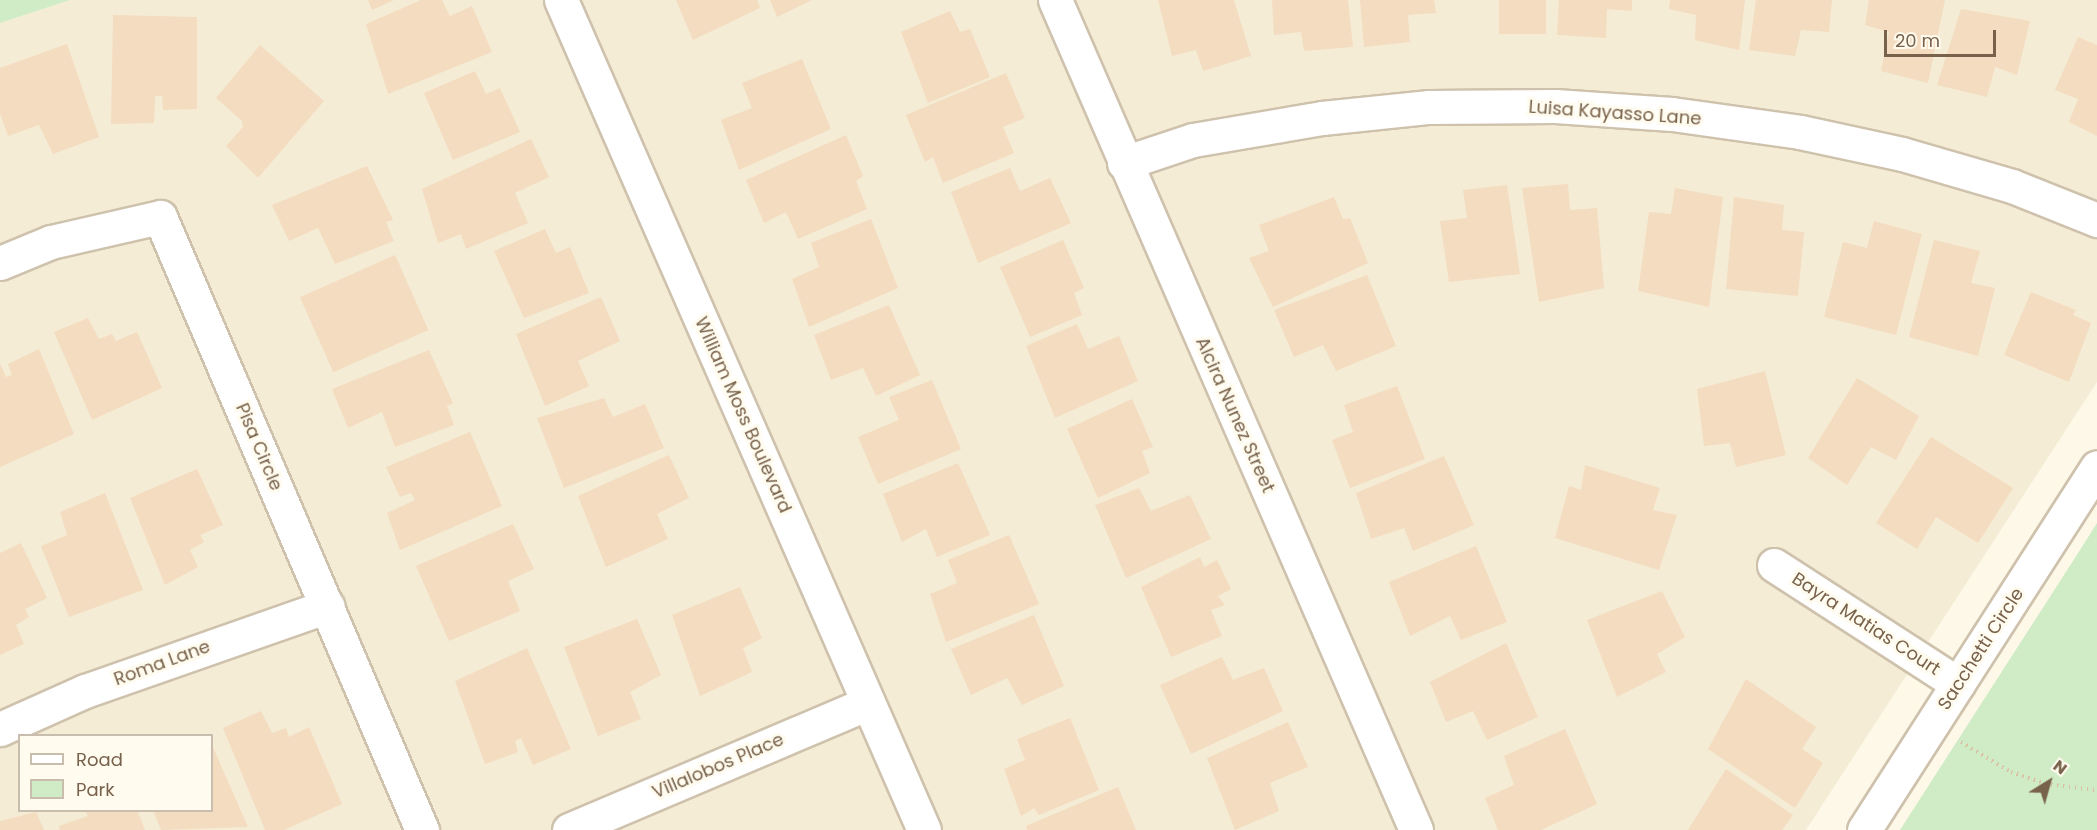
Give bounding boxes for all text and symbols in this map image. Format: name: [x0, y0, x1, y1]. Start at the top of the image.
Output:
scale bar: [1887, 18, 2000, 56]
text: 20 m: [1895, 28, 1940, 53]
street label: Luisa Kayasso Lane: [1528, 96, 1702, 130]
street label: William Moss Boulevard: [690, 314, 796, 516]
street label: Alcira Nunez Street: [1191, 334, 1279, 496]
street label: Pisa Circle: [231, 400, 287, 494]
street label: Bayra Matias Court: [1788, 568, 1944, 680]
street label: Sacchetti Circle: [1934, 584, 2028, 714]
street label: Roma Lane: [111, 636, 213, 690]
street label: Villalobos Place: [649, 729, 787, 803]
legend: [18, 734, 213, 812]
text: Road: [76, 747, 123, 772]
north arrow: [2019, 752, 2079, 812]
text: N: [2048, 754, 2072, 780]
text: Park: [76, 777, 115, 802]

